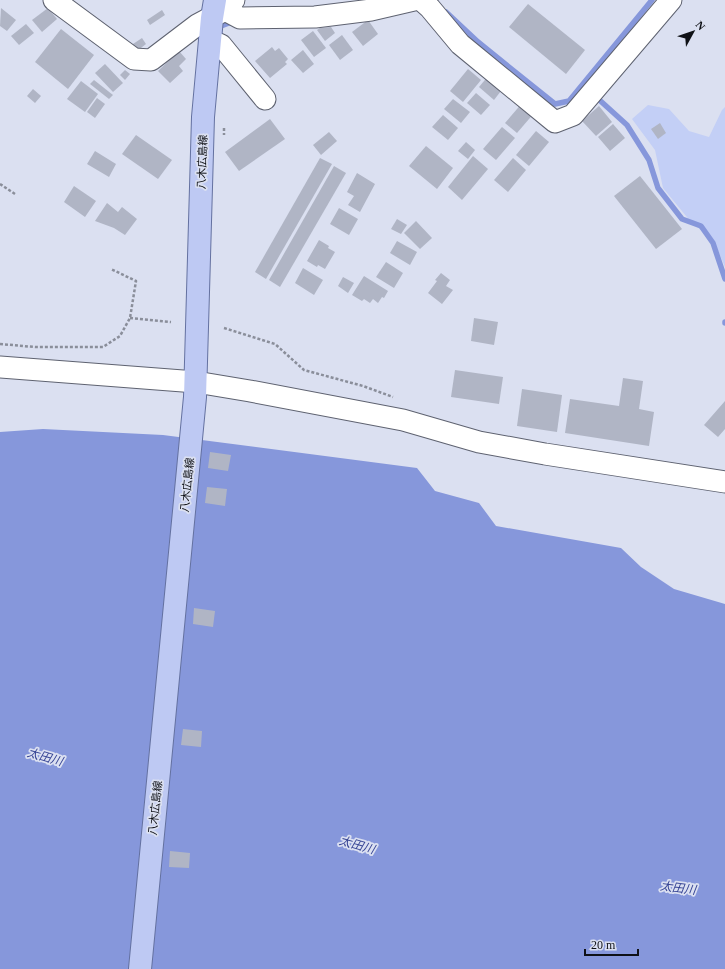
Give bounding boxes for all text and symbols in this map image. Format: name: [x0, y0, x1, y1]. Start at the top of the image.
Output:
north arrow: [673, 12, 713, 52]
text: N: [694, 19, 708, 33]
street label: 八木広島線: [195, 134, 209, 190]
street label: 八木広島線: [178, 457, 196, 513]
water label: 太田川: [26, 745, 66, 769]
street label: 八木広島線: [146, 780, 164, 836]
water label: 太田川: [338, 833, 378, 857]
water label: 太田川: [659, 879, 699, 897]
scale bar: [585, 931, 638, 957]
text: 20 m: [591, 938, 616, 952]

